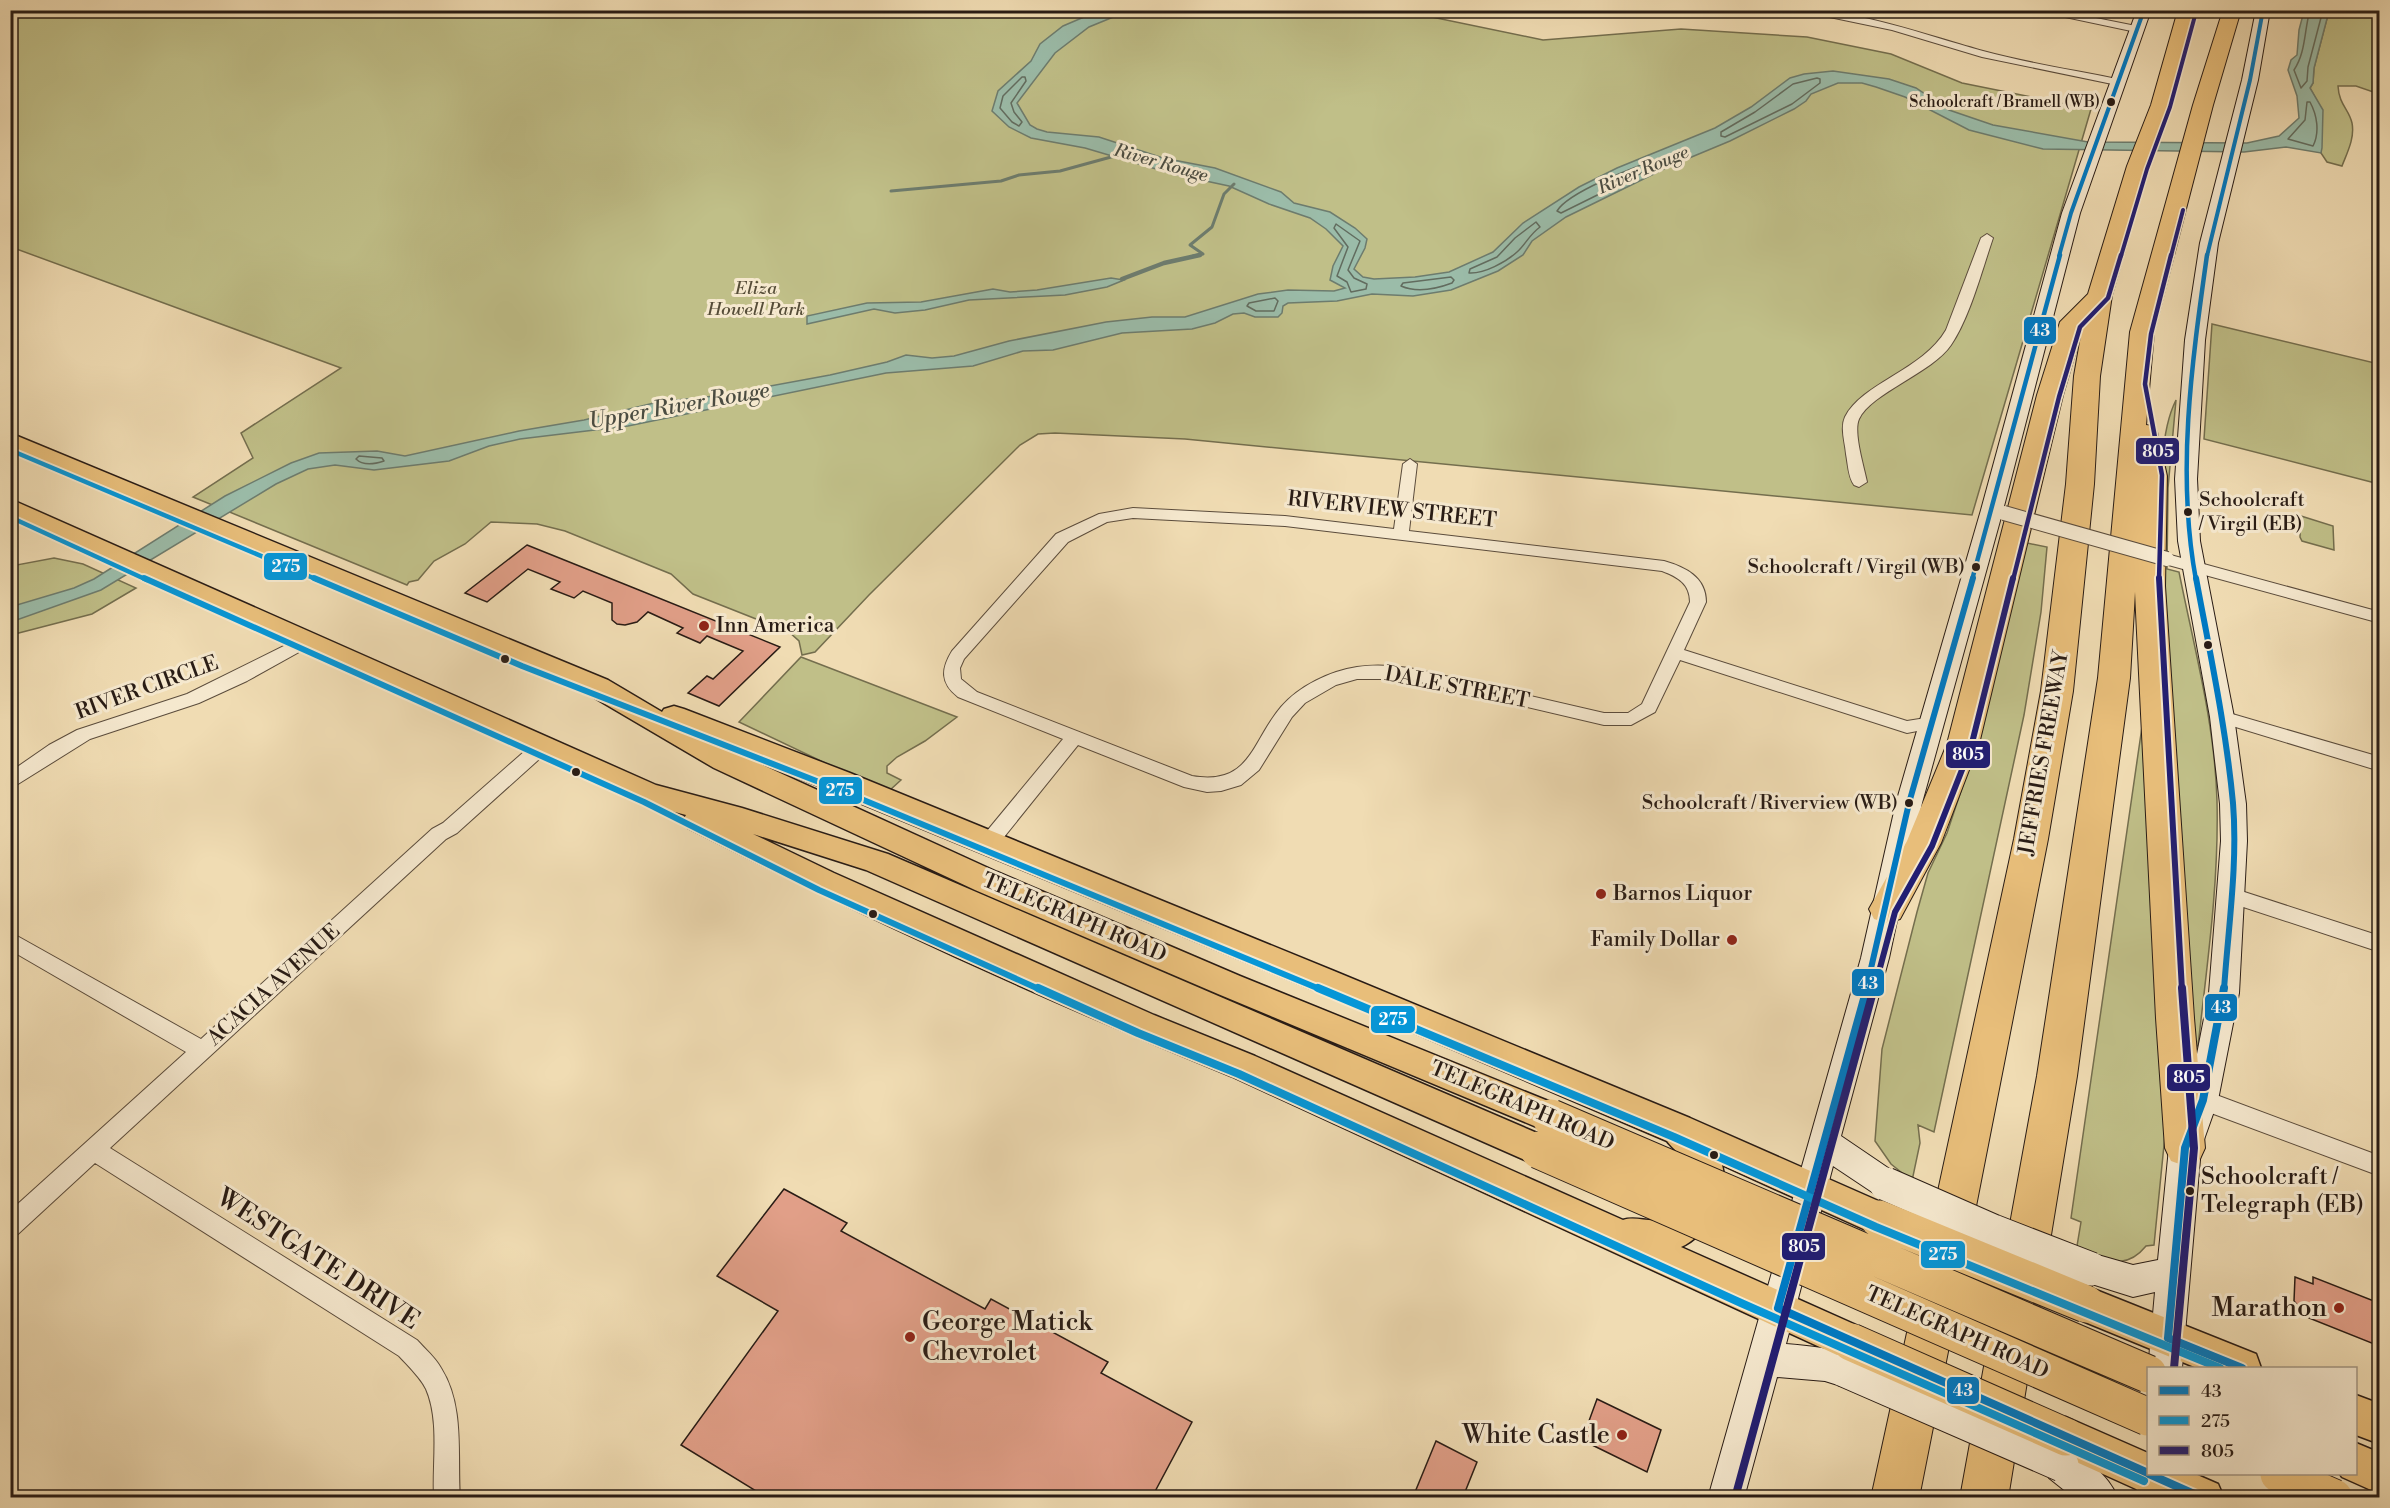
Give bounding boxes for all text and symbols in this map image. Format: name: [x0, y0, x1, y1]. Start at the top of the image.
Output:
place label: Schoolcraft / Bramell (WB): [1909, 92, 2100, 112]
marker: Schoolcraft / Bramell (WB): [2105, 96, 2117, 108]
water label: River Rouge: [1110, 138, 1211, 188]
water label: River Rouge: [1593, 140, 1692, 200]
park label: Eliza Howell Park: [706, 277, 805, 321]
line badge: 43: [2023, 316, 2057, 345]
text: 43: [2030, 321, 2051, 341]
water label: Upper River Rouge: [586, 377, 772, 435]
line badge: 805: [2135, 437, 2180, 465]
text: 805: [2142, 442, 2174, 462]
street label: RIVERVIEW STREET: [1286, 486, 1498, 534]
place label: Schoolcraft / Virgil (EB): [2198, 488, 2305, 537]
marker: Schoolcraft / Virgil (EB): [2182, 506, 2194, 518]
line badge: 275: [263, 552, 308, 581]
place label: Schoolcraft / Virgil (WB): [1748, 555, 1965, 580]
text: 275: [272, 557, 300, 577]
marker: Schoolcraft / Virgil (WB): [1970, 561, 1982, 573]
place label: Inn America: [716, 613, 835, 639]
marker: Inn America: [697, 619, 711, 633]
unlabelled marker: [2202, 639, 2214, 651]
street label: JEFFRIES FREEWAY: [2013, 648, 2075, 858]
street label: RIVER CIRCLE: [72, 650, 222, 726]
unlabelled marker: [499, 653, 511, 665]
street label: DALE STREET: [1382, 661, 1532, 715]
line badge: 805: [1945, 740, 1991, 769]
text: 805: [1952, 745, 1984, 765]
unlabelled marker: [570, 766, 582, 778]
line badge: 275: [818, 776, 863, 805]
text: 275: [826, 781, 854, 801]
place label: Schoolcraft / Riverview (WB): [1642, 791, 1898, 816]
marker: Schoolcraft / Riverview (WB): [1903, 797, 1915, 809]
street label: TELEGRAPH ROAD: [978, 867, 1170, 969]
place label: Barnos Liquor: [1612, 881, 1752, 907]
marker: Barnos Liquor: [1594, 887, 1608, 901]
unlabelled marker: [867, 908, 879, 920]
street label: ACACIA AVENUE: [201, 918, 346, 1052]
place label: Family Dollar: [1590, 927, 1720, 953]
marker: Family Dollar: [1725, 933, 1739, 947]
line badge: 43: [1851, 968, 1885, 997]
text: 43: [1858, 974, 1879, 994]
line badge: 43: [2204, 993, 2238, 1022]
text: 43: [2211, 998, 2232, 1018]
line badge: 275: [1370, 1005, 1416, 1034]
text: 275: [1379, 1010, 1407, 1030]
street label: TELEGRAPH ROAD: [1426, 1055, 1618, 1157]
line badge: 805: [2166, 1063, 2211, 1092]
text: 805: [2173, 1068, 2205, 1088]
unlabelled marker: [1708, 1149, 1720, 1161]
place label: Schoolcraft / Telegraph (EB): [2201, 1162, 2364, 1220]
street label: WESTGATE DRIVE: [209, 1181, 426, 1337]
marker: Schoolcraft / Telegraph (EB): [2184, 1185, 2196, 1197]
line badge: 805: [1781, 1232, 1826, 1261]
text: 805: [1788, 1237, 1820, 1257]
line badge: 275: [1920, 1240, 1966, 1269]
text: 275: [1929, 1245, 1957, 1265]
street label: TELEGRAPH ROAD: [1861, 1281, 2053, 1385]
place label: Marathon: [2211, 1292, 2327, 1324]
marker: Marathon: [2332, 1301, 2346, 1315]
place label: George Matick Chevrolet: [922, 1306, 1094, 1368]
marker: George Matick Chevrolet: [903, 1330, 917, 1344]
legend: [2147, 1367, 2357, 1475]
line badge: 43: [1946, 1376, 1980, 1405]
text: 43: [2201, 1380, 2222, 1403]
text: 43: [1953, 1381, 1974, 1401]
text: 275: [2201, 1410, 2230, 1433]
place label: White Castle: [1461, 1419, 1610, 1451]
marker: White Castle: [1615, 1428, 1629, 1442]
text: 805: [2201, 1440, 2234, 1463]

